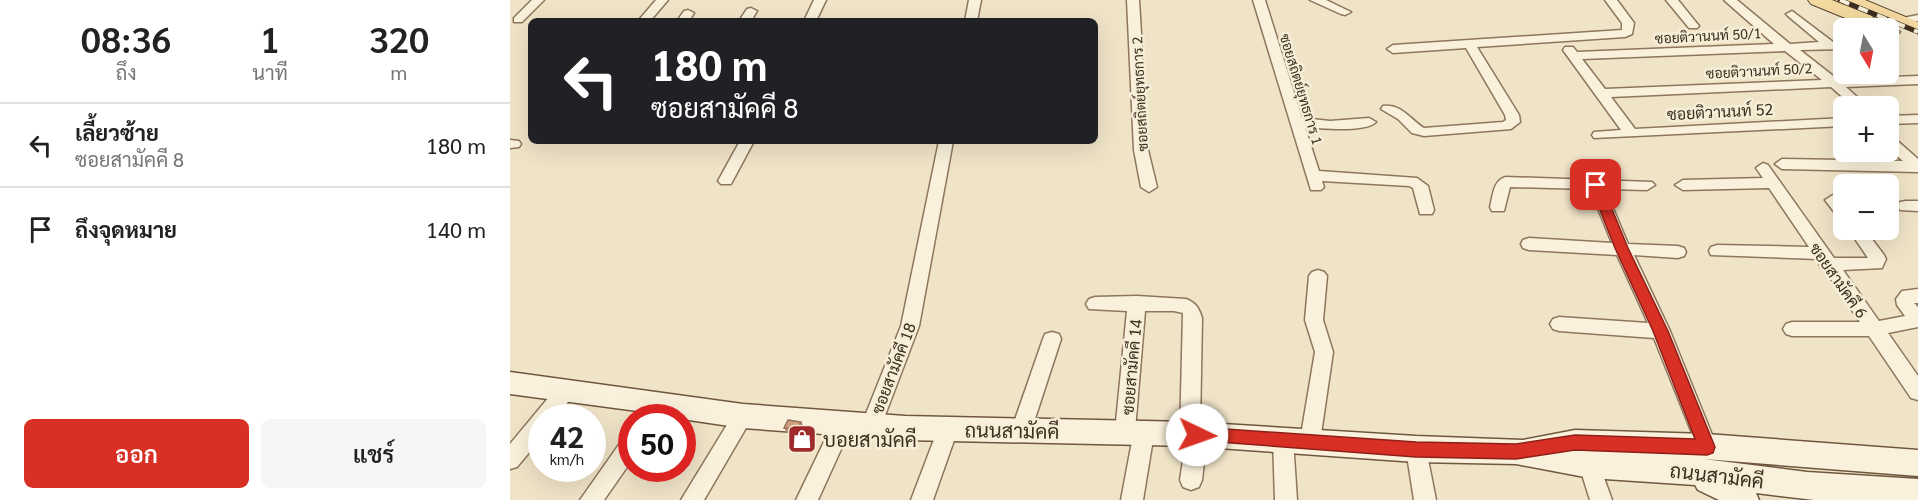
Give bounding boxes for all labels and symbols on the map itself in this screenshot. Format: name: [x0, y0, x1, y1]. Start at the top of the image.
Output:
north arrow: [1833, 18, 1899, 84]
street label: ซอยติวานนท์ 50/1: [1654, 23, 1762, 47]
street label: ซอยสถิตย์ยุทธการ 1: [1275, 31, 1327, 147]
street label: ซอยสถิตย์ยุทธการ 2: [1127, 36, 1153, 152]
street label: ซอยติวานนท์ 50/2: [1705, 58, 1813, 82]
street label: ซอยติวานนท์ 52: [1666, 97, 1774, 124]
pin: [1570, 159, 1621, 210]
street label: ซอยสามัคคี 6: [1805, 238, 1873, 322]
street label: ซอยสามัคคี 14: [1116, 318, 1146, 416]
street label: ซอยสามัคคี 18: [866, 319, 920, 417]
position arrow: [1165, 403, 1229, 467]
speed limit sign: 50: [618, 404, 696, 482]
street label: ถนนสามัคคี: [964, 416, 1060, 444]
shop icon: บอยสามัคคี: [786, 423, 818, 455]
place label: บอยสามัคคี: [823, 426, 917, 452]
street label: ถนนสามัคคี: [1668, 456, 1766, 494]

